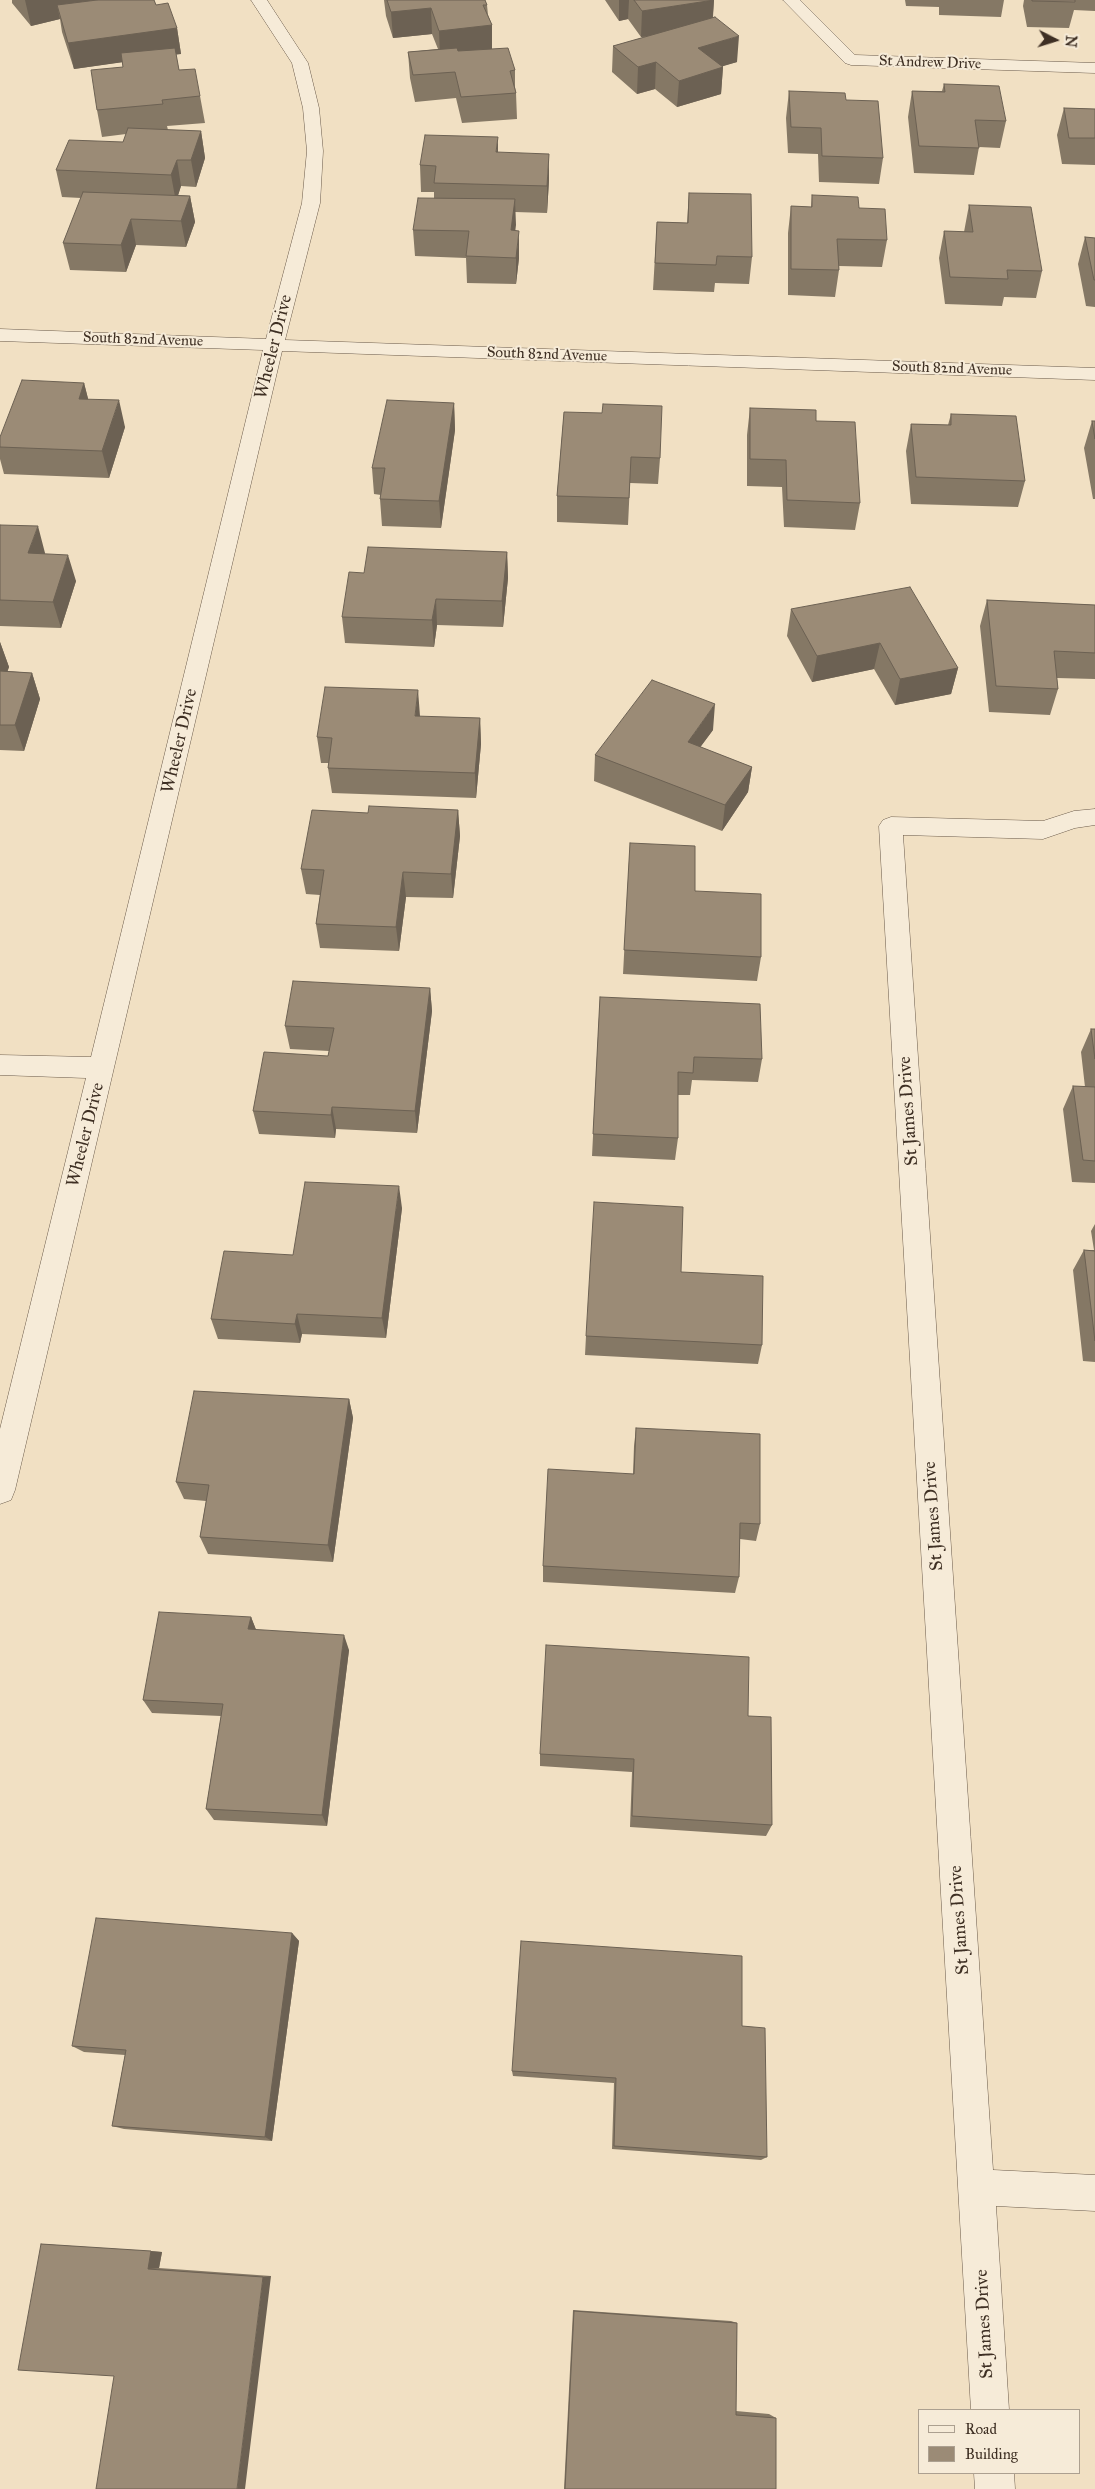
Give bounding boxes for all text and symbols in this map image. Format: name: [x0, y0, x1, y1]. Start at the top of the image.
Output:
north arrow: [1030, 15, 1080, 65]
text: N: [1061, 35, 1079, 48]
street label: St Andrew Drive: [879, 52, 981, 74]
street label: Wheeler Drive: [251, 293, 297, 401]
street label: South 82nd Avenue: [82, 329, 204, 351]
street label: South 82nd Avenue: [486, 344, 608, 366]
street label: South 82nd Avenue: [891, 358, 1013, 380]
street label: Wheeler Drive: [157, 687, 203, 795]
street label: St James Drive: [894, 1056, 924, 1166]
street label: Wheeler Drive: [63, 1081, 109, 1189]
street label: St James Drive: [919, 1461, 949, 1571]
street label: St James Drive: [945, 1865, 975, 1975]
street label: St James Drive: [971, 2269, 999, 2379]
legend: [918, 2409, 1080, 2474]
text: Road: [965, 2420, 997, 2438]
text: Building: [965, 2445, 1018, 2463]

